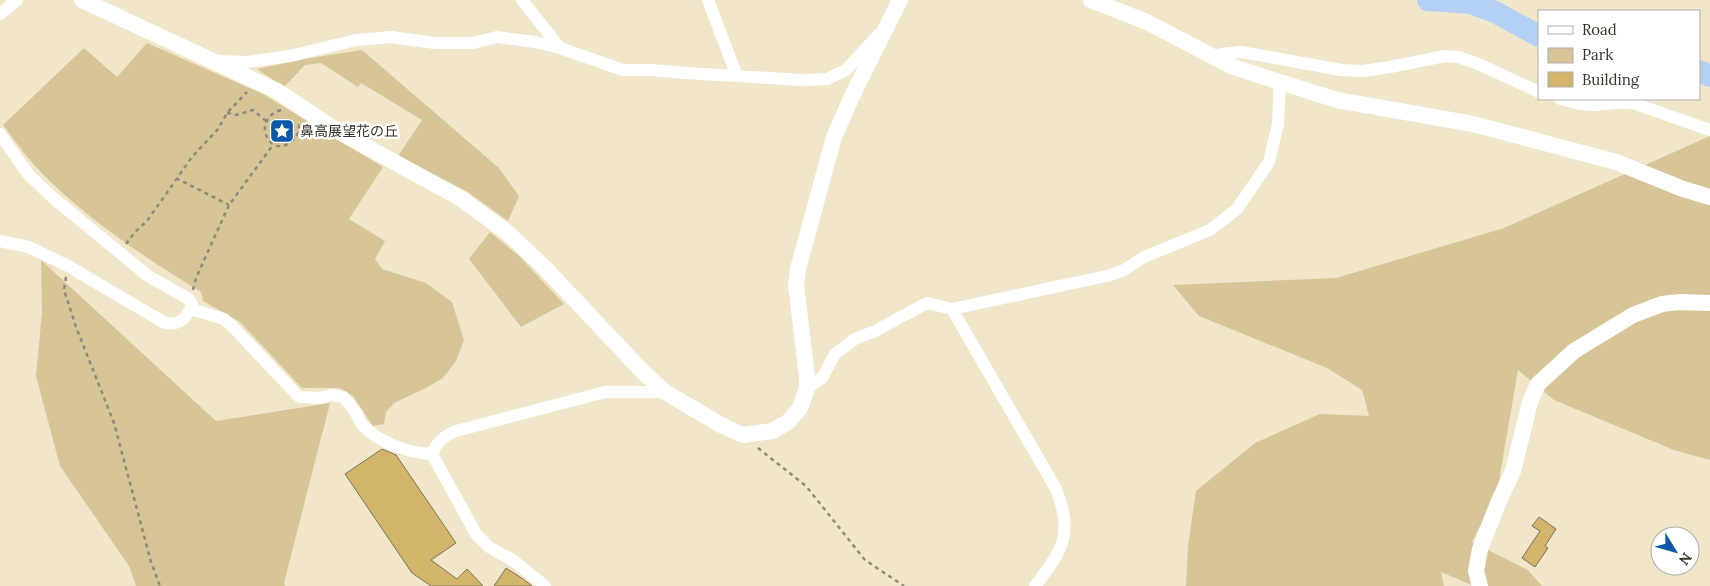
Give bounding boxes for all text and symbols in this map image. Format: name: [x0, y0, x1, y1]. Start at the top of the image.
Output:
legend: [1538, 10, 1700, 100]
text: Road: [1582, 20, 1617, 39]
text: Park: [1582, 45, 1613, 64]
text: Building: [1582, 70, 1640, 89]
place icon: 鼻高展望花の丘: [269, 118, 295, 144]
place label: 鼻高展望花の丘: [300, 122, 398, 140]
north arrow: [1650, 526, 1700, 576]
text: N: [1675, 549, 1696, 569]

